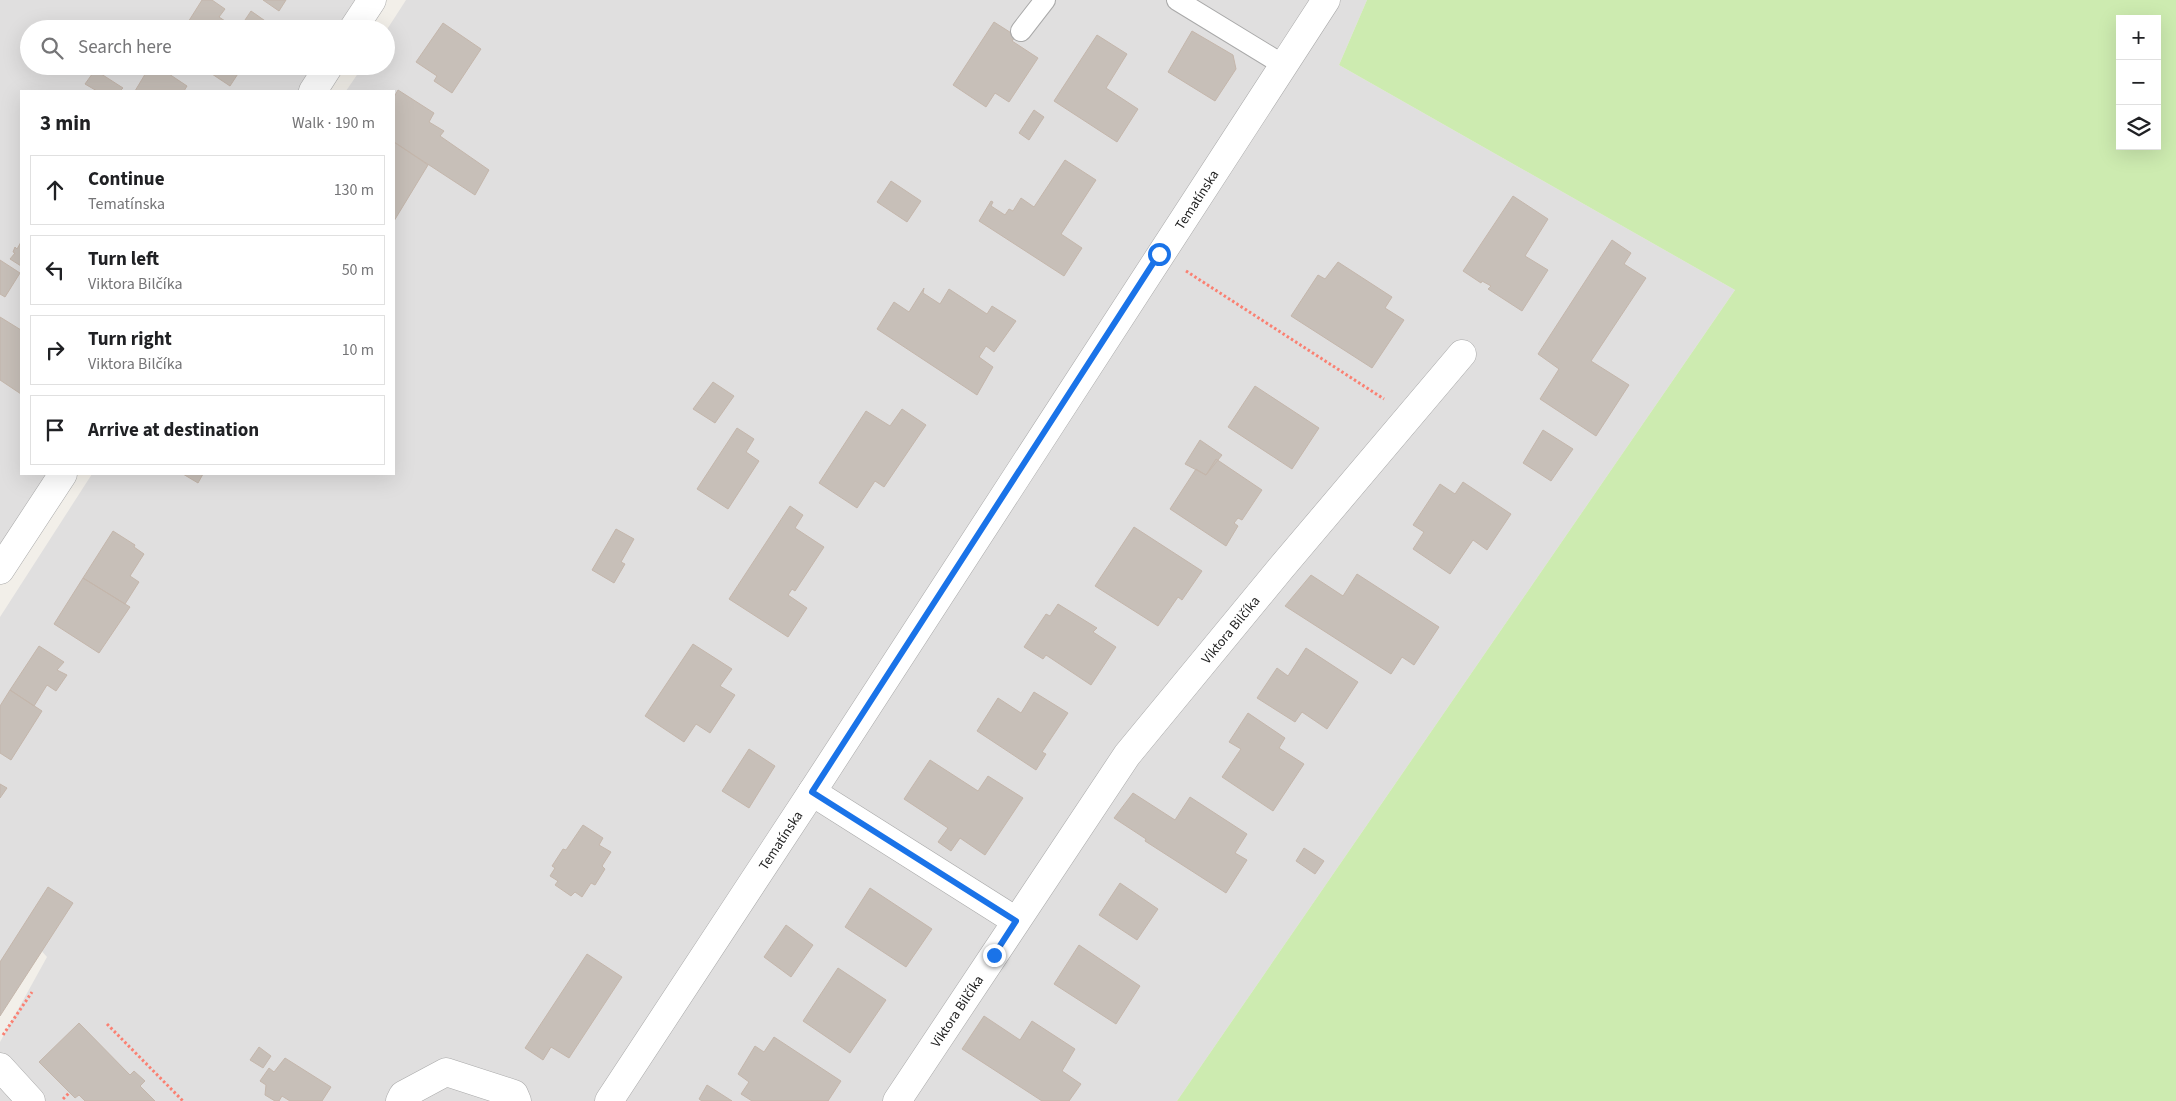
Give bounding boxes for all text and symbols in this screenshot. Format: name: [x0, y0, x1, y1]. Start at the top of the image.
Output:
map controls: [2116, 15, 2161, 150]
button: +: [2116, 15, 2161, 60]
search box: [20, 20, 395, 75]
icon: search: [38, 34, 66, 62]
text: Search here: [78, 34, 172, 61]
button: −: [2116, 60, 2161, 105]
button: layers: [2116, 105, 2161, 150]
text: 3 min: [40, 108, 91, 138]
text: Walk · 190 m: [292, 112, 375, 134]
text: Continue: [88, 166, 165, 193]
street label: Tematínska: [1171, 166, 1224, 234]
icon: ahead: [41, 176, 69, 204]
text: 130 m: [334, 179, 374, 201]
text: Tematínska: [88, 193, 165, 215]
route start: [1148, 243, 1171, 266]
text: Turn left: [88, 246, 159, 273]
icon: left: [41, 256, 69, 284]
text: 50 m: [342, 259, 374, 281]
text: Viktora Bilčíka: [88, 273, 183, 295]
text: Turn right: [88, 326, 172, 353]
icon: right: [41, 336, 69, 364]
text: 10 m: [342, 339, 374, 361]
text: Viktora Bilčíka: [88, 353, 183, 375]
icon: arrive: [41, 416, 69, 444]
text: Arrive at destination: [88, 417, 259, 444]
street label: Viktora Bilčíka: [1197, 592, 1265, 669]
street label: Tematínska: [754, 807, 808, 875]
route end: [983, 944, 1006, 967]
street label: Viktora Bilčíka: [926, 972, 989, 1052]

